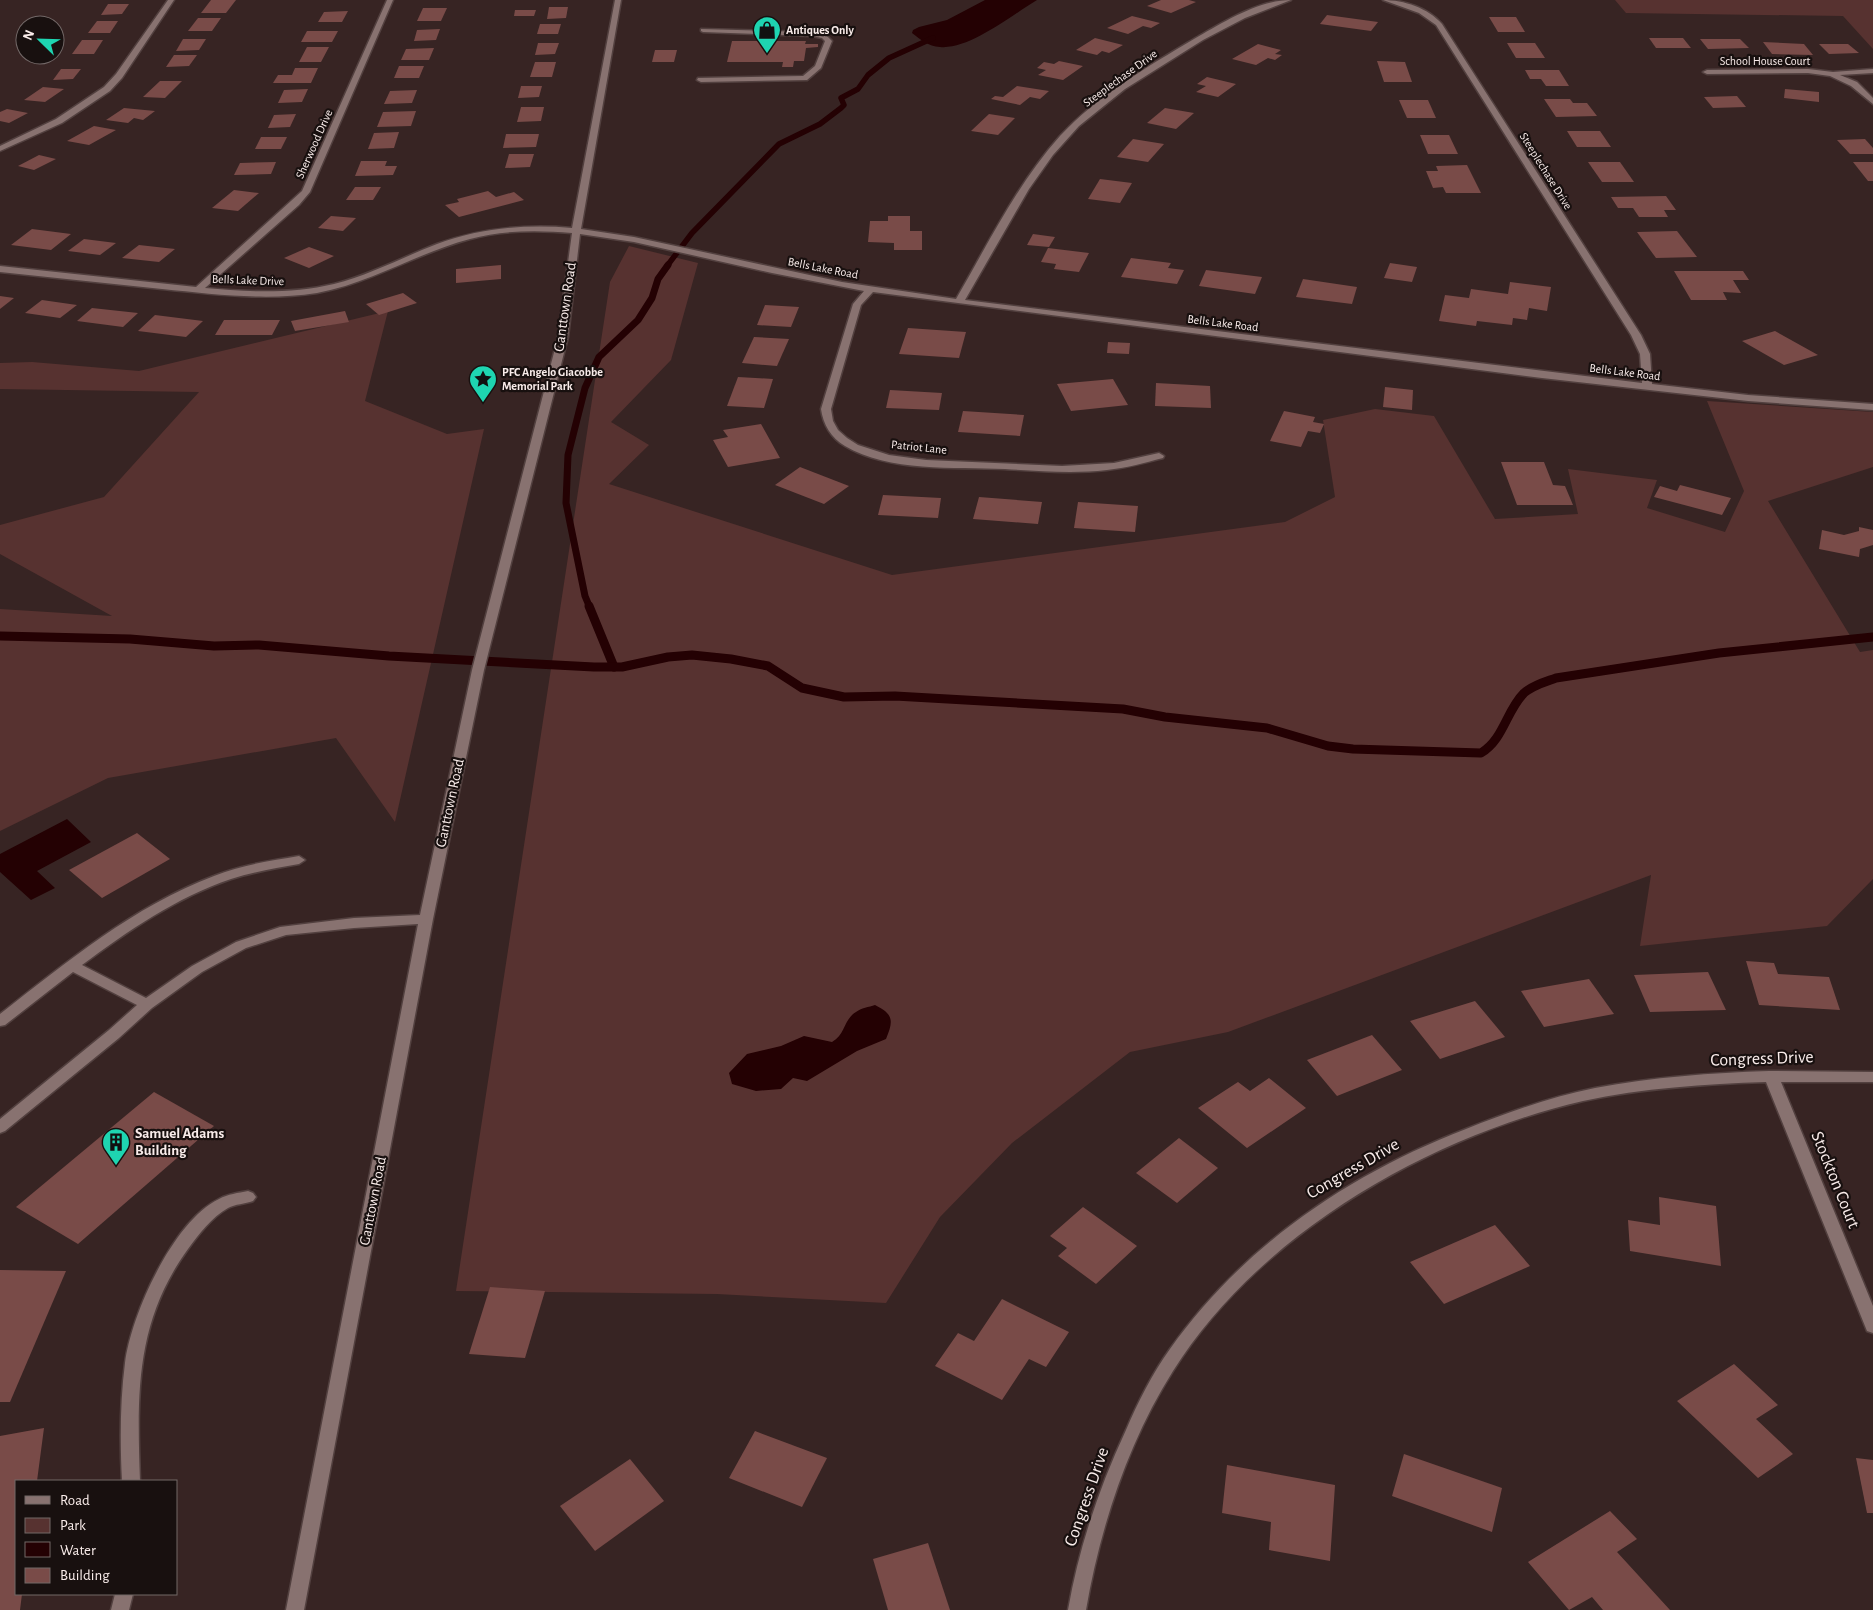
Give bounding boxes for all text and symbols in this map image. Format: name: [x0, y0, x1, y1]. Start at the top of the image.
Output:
north arrow: [15, 15, 65, 65]
shop icon: Antiques Only: [752, 15, 782, 54]
place label: Antiques Only: [786, 24, 854, 37]
text: N: [21, 28, 37, 43]
street label: Steeplechase Drive: [1081, 47, 1159, 109]
street label: School House Court: [1720, 55, 1810, 67]
street label: Sherwood Drive: [293, 108, 335, 180]
street label: Steeplechase Drive: [1518, 130, 1574, 212]
street label: Bells Lake Road: [787, 255, 859, 281]
street label: Ganttown Road: [551, 261, 579, 353]
street label: Bells Lake Drive: [212, 273, 284, 287]
street label: Bells Lake Road: [1187, 313, 1259, 333]
street label: Bells Lake Road: [1589, 362, 1661, 382]
place icon: PFC Angelo Giacobbe Memorial Park: [468, 364, 498, 403]
place label: PFC Angelo Giacobbe Memorial Park: [502, 366, 603, 392]
street label: Patriot Lane: [891, 438, 947, 456]
street label: Ganttown Road: [433, 757, 467, 849]
street label: Congress Drive: [1710, 1048, 1814, 1070]
place label: Samuel Adams Building: [135, 1126, 224, 1158]
building icon: Samuel Adams Building: [101, 1127, 131, 1166]
street label: Stockton Court: [1807, 1129, 1863, 1231]
street label: Congress Drive: [1304, 1135, 1402, 1203]
street label: Ganttown Road: [357, 1155, 389, 1247]
street label: Congress Drive: [1062, 1445, 1112, 1549]
legend: [15, 1480, 178, 1595]
text: Road: [60, 1493, 90, 1508]
text: Park: [60, 1518, 86, 1533]
text: Water: [60, 1543, 96, 1558]
text: Building: [60, 1568, 110, 1583]

